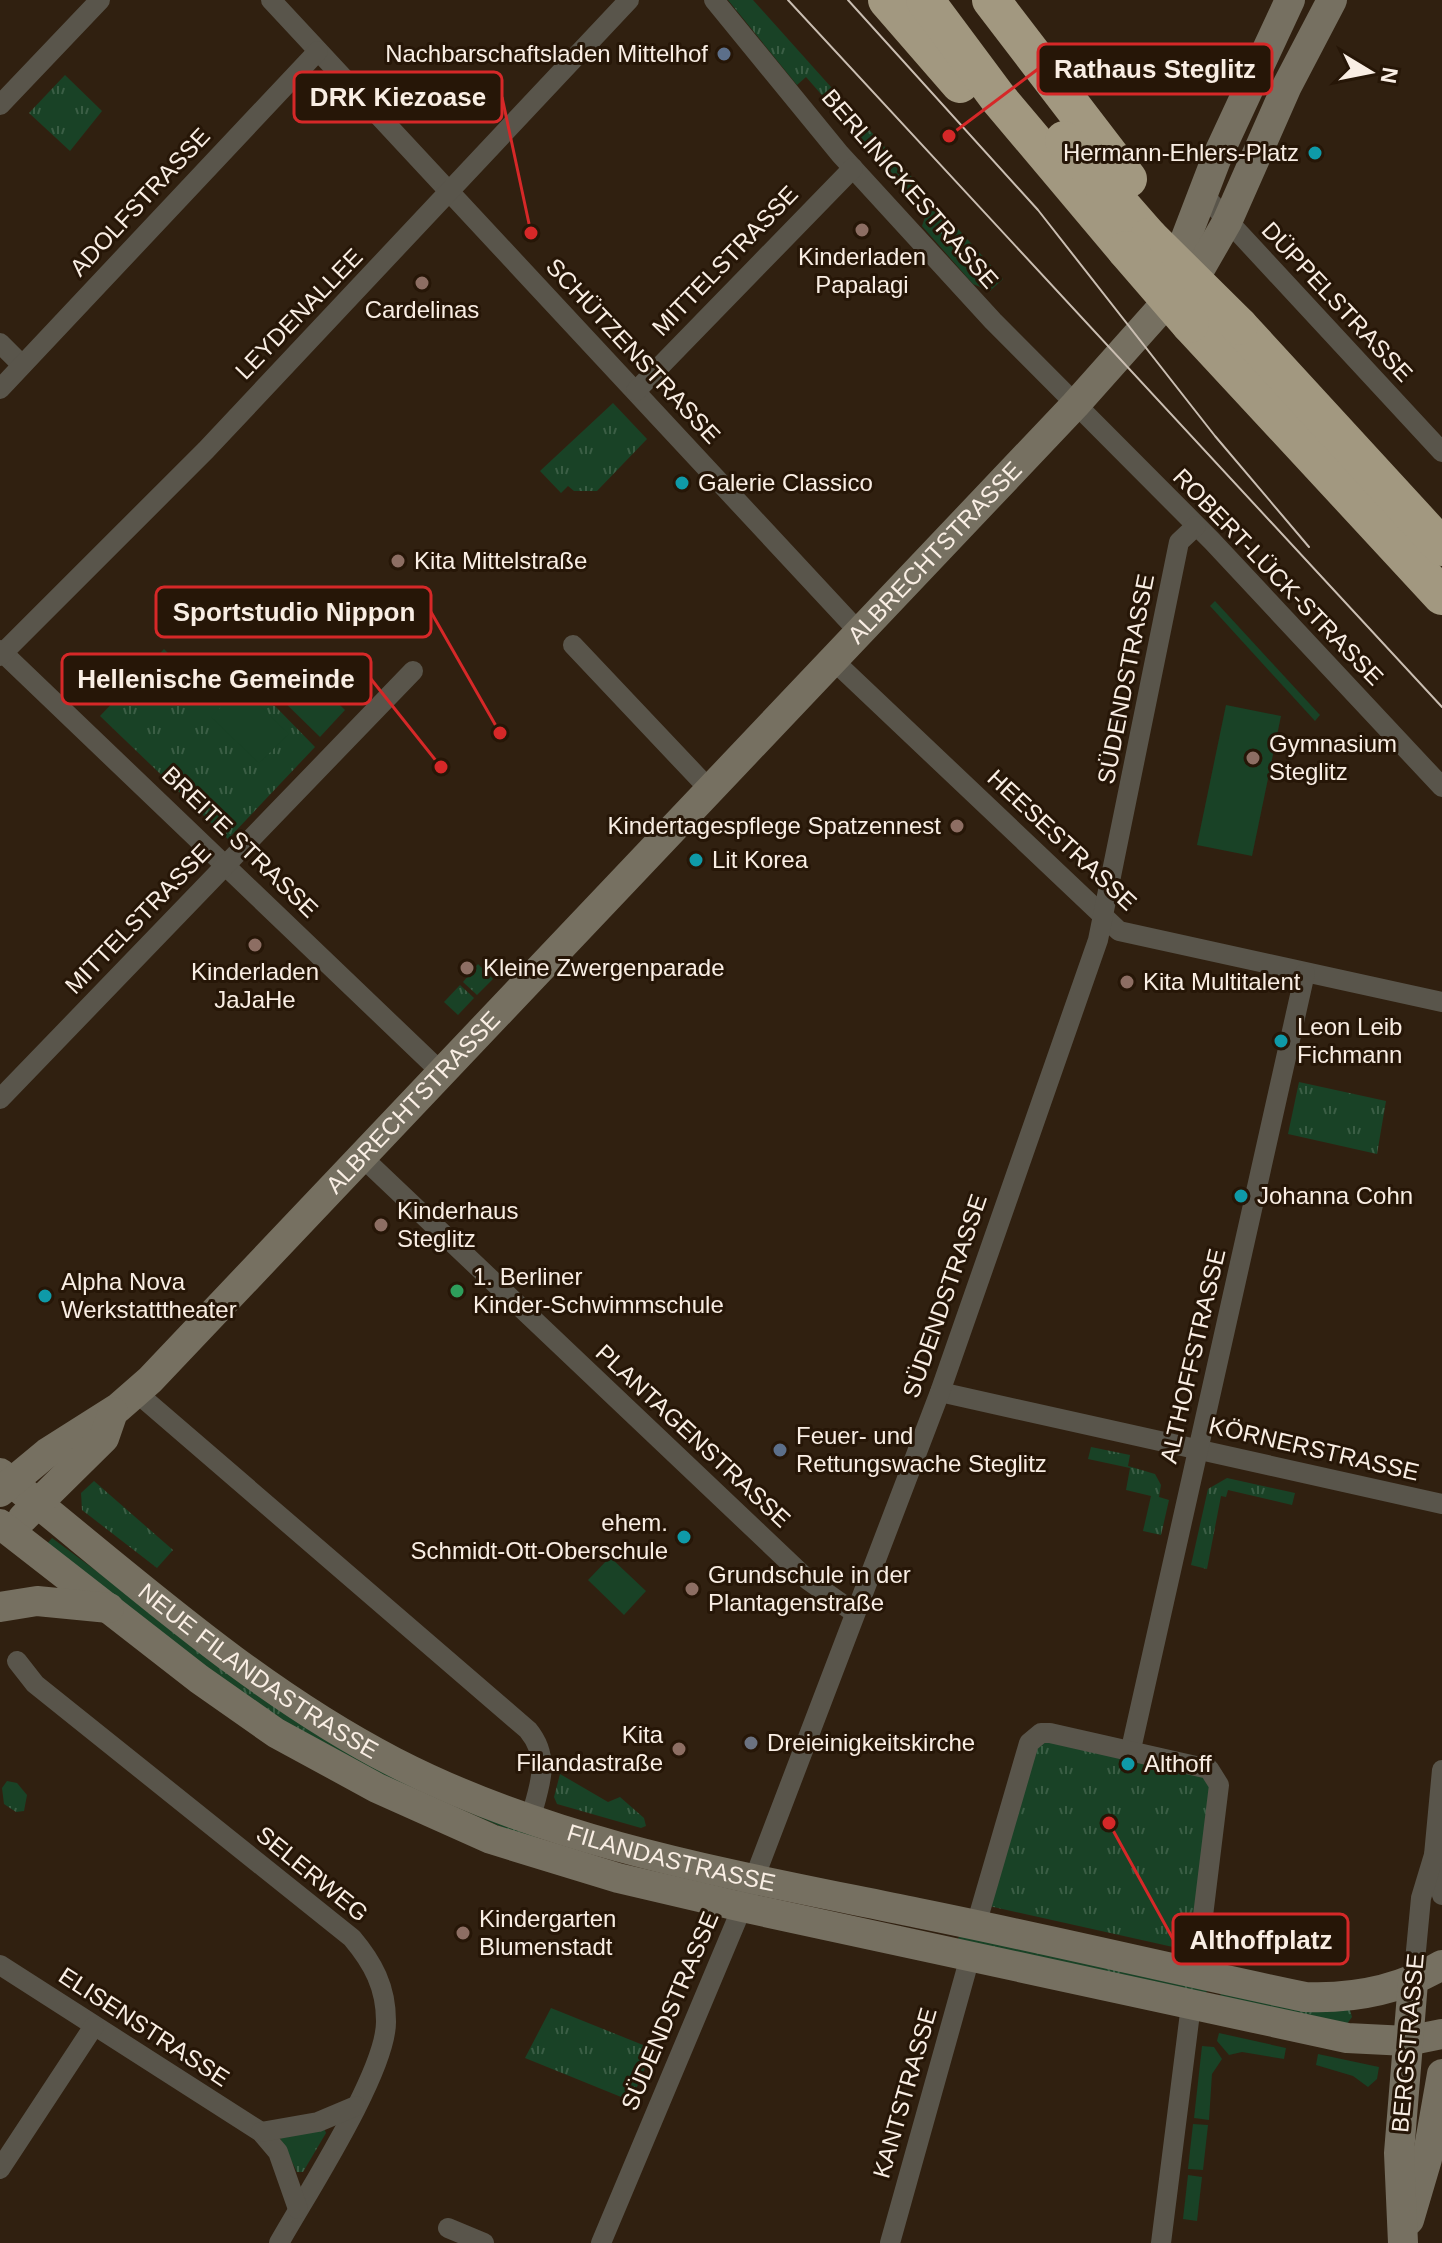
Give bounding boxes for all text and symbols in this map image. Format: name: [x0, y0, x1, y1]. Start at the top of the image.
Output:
north arrow: [1330, 32, 1410, 112]
place label: Nachbarschaftsladen Mittelhof: [385, 40, 708, 67]
callout: Rathaus Steglitz: [1038, 44, 1272, 94]
marker: Nachbarschaftsladen Mittelhof: [715, 45, 733, 63]
text: Rathaus Steglitz: [1054, 54, 1256, 84]
text: N: [1376, 65, 1403, 85]
callout: DRK Kiezoase: [294, 72, 502, 122]
text: DRK Kiezoase: [310, 82, 486, 112]
street label: BERLINICKESTRASSE: [817, 84, 1004, 294]
street label: ADOLFSTRASSE: [64, 122, 215, 281]
place label: Hermann-Ehlers-Platz: [1063, 139, 1299, 166]
marker: Hermann-Ehlers-Platz: [1306, 144, 1324, 162]
street label: MITTELSTRASSE: [646, 180, 803, 341]
street label: DÜPPELSTRASSE: [1257, 216, 1418, 387]
marker: Kinderladen Papalagi: [853, 221, 871, 239]
street label: LEYDENALLEE: [230, 243, 368, 384]
place label: Kinderladen Papalagi: [798, 243, 926, 298]
street label: SCHÜTZENSTRASSE: [541, 253, 726, 449]
marker: Cardelinas: [413, 274, 431, 292]
place label: Cardelinas: [365, 296, 479, 323]
street label: ALBRECHTSTRASSE: [842, 456, 1027, 649]
street label: ROBERT-LÜCK-STRASSE: [1168, 463, 1389, 690]
place label: Galerie Classico: [698, 469, 873, 496]
marker: Galerie Classico: [673, 474, 691, 492]
place label: Kita Mittelstraße: [414, 547, 587, 574]
marker: Kita Mittelstraße: [389, 552, 407, 570]
street label: SÜDENDSTRASSE: [1092, 572, 1159, 786]
callout: Sportstudio Nippon: [156, 587, 431, 637]
text: Sportstudio Nippon: [173, 597, 415, 627]
callout: Hellenische Gemeinde: [62, 654, 371, 704]
text: Hellenische Gemeinde: [77, 664, 355, 694]
place label: Gymnasium Steglitz: [1269, 730, 1397, 785]
marker: Gymnasium Steglitz: [1244, 749, 1262, 767]
street label: BREITE STRASSE: [157, 761, 324, 923]
street label: HEESESTRASSE: [982, 764, 1142, 915]
place label: Kindertagespflege Spatzennest: [607, 812, 941, 839]
marker: Kindertagespflege Spatzennest: [948, 817, 966, 835]
street label: MITTELSTRASSE: [59, 838, 216, 999]
place label: Lit Korea: [712, 846, 809, 873]
marker: Lit Korea: [687, 851, 705, 869]
marker: Kinderladen JaJaHe: [246, 936, 264, 954]
place label: Kleine Zwergenparade: [483, 954, 725, 981]
place label: Kinderladen JaJaHe: [191, 958, 319, 1013]
marker: Kleine Zwergenparade: [458, 959, 476, 977]
place label: Kita Multitalent: [1143, 968, 1301, 995]
marker: Kita Multitalent: [1118, 973, 1136, 991]
street label: ALBRECHTSTRASSE: [320, 1006, 505, 1199]
place label: Leon Leib Fichmann: [1297, 1013, 1402, 1068]
marker: Leon Leib Fichmann: [1272, 1032, 1290, 1050]
place label: Johanna Cohn: [1257, 1182, 1413, 1209]
marker: Johanna Cohn: [1232, 1187, 1250, 1205]
street label: SÜDENDSTRASSE: [897, 1191, 992, 1401]
place label: Kinderhaus Steglitz: [397, 1197, 518, 1252]
marker: Kinderhaus Steglitz: [372, 1216, 390, 1234]
street label: ALTHOFFSTRASSE: [1155, 1246, 1230, 1466]
place label: 1. Berliner Kinder-Schwimmschule: [473, 1263, 724, 1318]
place label: Alpha Nova Werkstatttheater: [61, 1268, 237, 1323]
marker: 1. Berliner Kinder-Schwimmschule: [448, 1282, 466, 1300]
marker: Alpha Nova Werkstatttheater: [36, 1287, 54, 1305]
street label: PLANTAGENSTRASSE: [591, 1339, 796, 1533]
street label: KÖRNERSTRASSE: [1206, 1411, 1422, 1486]
place label: Feuer- und Rettungswache Steglitz: [796, 1422, 1047, 1477]
marker: Feuer- und Rettungswache Steglitz: [771, 1441, 789, 1459]
place label: ehem. Schmidt-Ott-Oberschule: [411, 1509, 668, 1564]
marker: ehem. Schmidt-Ott-Oberschule: [675, 1528, 693, 1546]
place label: Grundschule in der Plantagenstraße: [708, 1561, 911, 1616]
street label: NEUE FILANDASTRASSE: [133, 1578, 383, 1764]
marker: Grundschule in der Plantagenstraße: [683, 1580, 701, 1598]
place label: Kita Filandastraße: [516, 1721, 664, 1776]
place label: Dreieinigkeitskirche: [767, 1729, 975, 1756]
marker: Dreieinigkeitskirche: [742, 1734, 760, 1752]
marker: Kita Filandastraße: [670, 1740, 688, 1758]
place label: Althoff: [1144, 1750, 1212, 1777]
marker: Althoff: [1119, 1755, 1137, 1773]
street label: FILANDASTRASSE: [564, 1819, 778, 1896]
street label: SELERWEG: [251, 1820, 374, 1927]
place label: Kindergarten Blumenstadt: [479, 1905, 616, 1960]
street label: SÜDENDSTRASSE: [615, 1907, 724, 2114]
callout: Althoffplatz: [1173, 1914, 1348, 1964]
marker: Kindergarten Blumenstadt: [454, 1924, 472, 1942]
text: Althoffplatz: [1190, 1925, 1332, 1955]
street label: BERGSTRASSE: [1386, 1952, 1429, 2134]
street label: ELISENSTRASSE: [54, 1962, 234, 2092]
street label: KANTSTRASSE: [867, 2005, 942, 2181]

